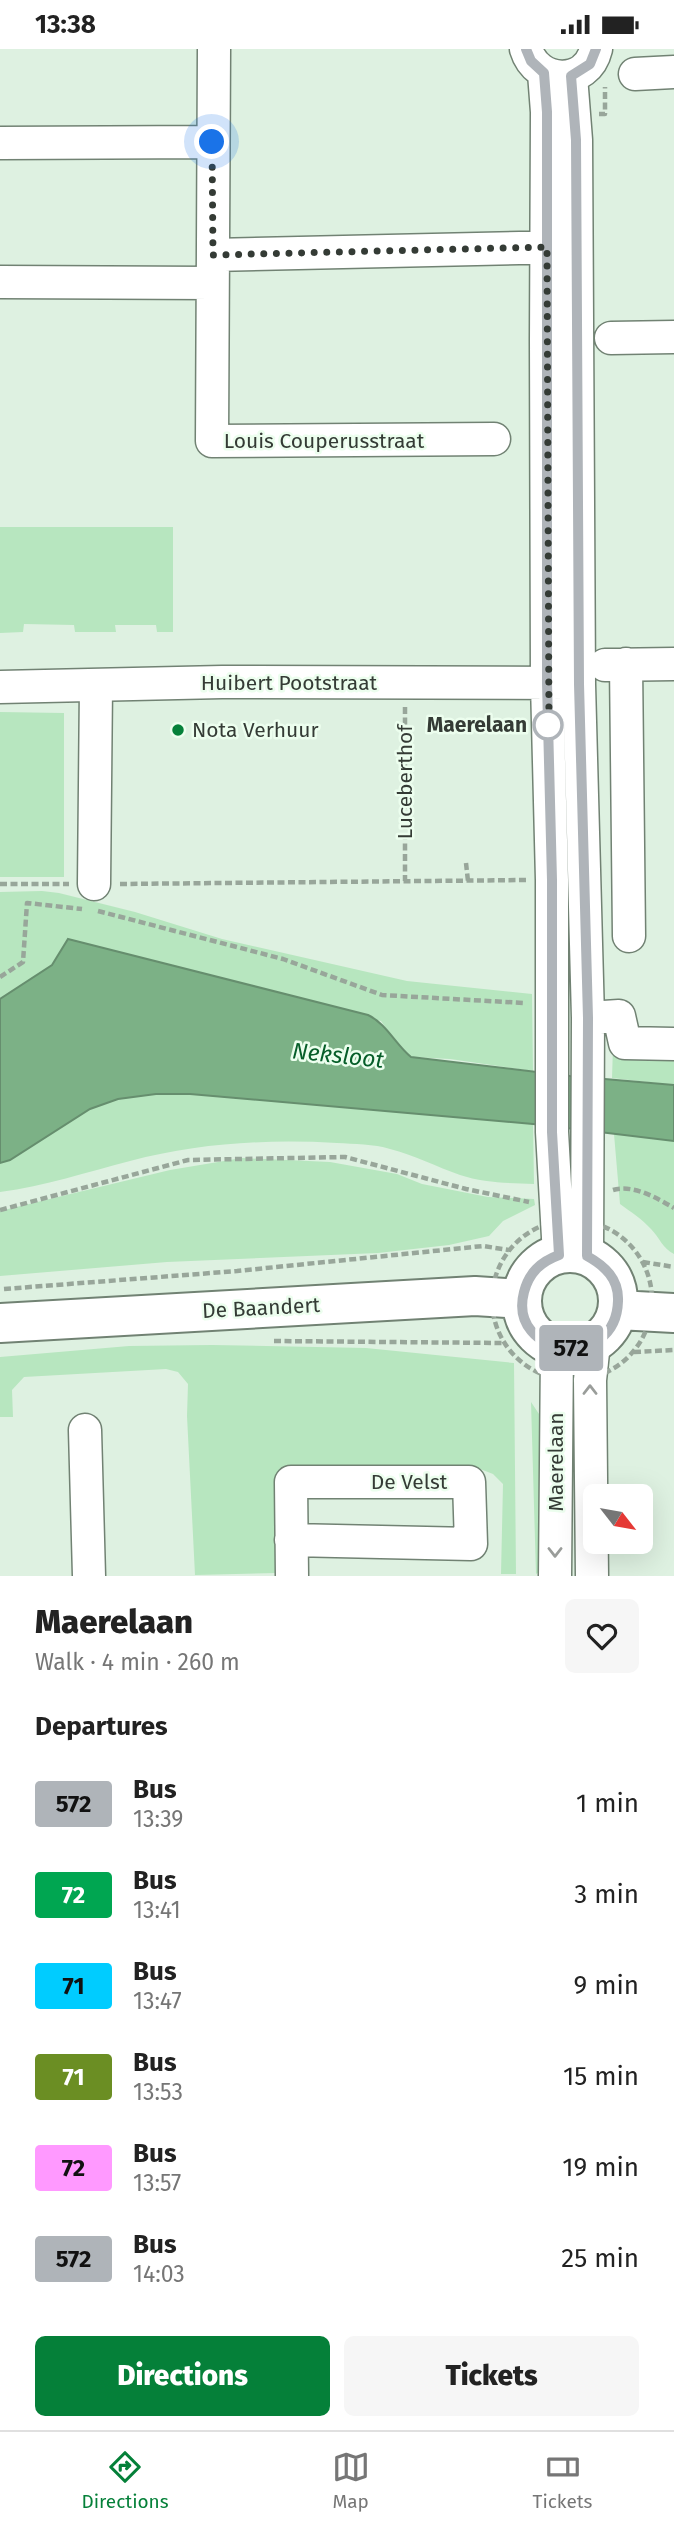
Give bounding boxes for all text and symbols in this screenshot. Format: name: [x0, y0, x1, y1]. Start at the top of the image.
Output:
text: 13:38: [35, 9, 96, 40]
your location: [194, 124, 229, 159]
street label: Louis Couperusstraat: [224, 428, 425, 454]
street label: Huibert Pootstraat: [201, 670, 378, 696]
marker: Maerelaan: [533, 710, 563, 740]
place label: Maerelaan: [427, 712, 527, 738]
place label: Nota Verhuur: [192, 717, 319, 743]
marker: Nota Verhuur: [170, 722, 186, 738]
street label: Luceberthof: [392, 723, 418, 839]
water label: Neksloot: [291, 1036, 386, 1074]
street label: De Baandert: [201, 1292, 321, 1324]
line badge: 572: [531, 1325, 611, 1371]
text: 572: [553, 1334, 589, 1362]
one-way arrow: [582, 1384, 598, 1395]
street label: Maerelaan: [543, 1412, 569, 1512]
street label: De Velst: [371, 1469, 448, 1495]
north arrow: [583, 1484, 653, 1554]
map controls: [583, 1484, 653, 1554]
one-way arrow: [548, 1547, 563, 1558]
button: heart: [565, 1599, 639, 1673]
text: Maerelaan: [35, 1602, 193, 1642]
text: Walk · 4 min · 260 m: [35, 1648, 240, 1676]
text: Departures: [35, 1711, 168, 1742]
text: Bus: [133, 1774, 176, 1805]
text: 1 min: [576, 1788, 639, 1819]
text: 572: [56, 1790, 91, 1818]
text: 13:39: [133, 1805, 183, 1833]
text: Bus: [133, 1865, 176, 1896]
text: 3 min: [574, 1879, 639, 1910]
text: 72: [62, 1881, 85, 1909]
text: 13:41: [133, 1896, 181, 1924]
text: Bus: [133, 1956, 176, 1987]
text: 9 min: [574, 1970, 639, 2001]
text: 71: [62, 1972, 85, 2000]
text: 13:47: [133, 1987, 182, 2015]
text: Bus: [133, 2047, 176, 2078]
text: 15 min: [563, 2061, 639, 2092]
text: 71: [62, 2063, 85, 2091]
text: 13:53: [133, 2078, 183, 2106]
text: Bus: [133, 2138, 176, 2169]
text: 19 min: [562, 2152, 639, 2183]
text: 72: [62, 2154, 85, 2182]
text: 13:57: [133, 2169, 181, 2197]
text: Bus: [133, 2229, 176, 2260]
text: 25 min: [561, 2243, 639, 2274]
text: 572: [56, 2245, 91, 2273]
text: 14:03: [133, 2260, 185, 2288]
button: Directions: [35, 2336, 330, 2416]
button: Tickets: [344, 2336, 639, 2416]
tab: Directions: [81, 2448, 169, 2513]
tab: Map: [332, 2448, 370, 2513]
tab: Tickets: [533, 2448, 593, 2513]

